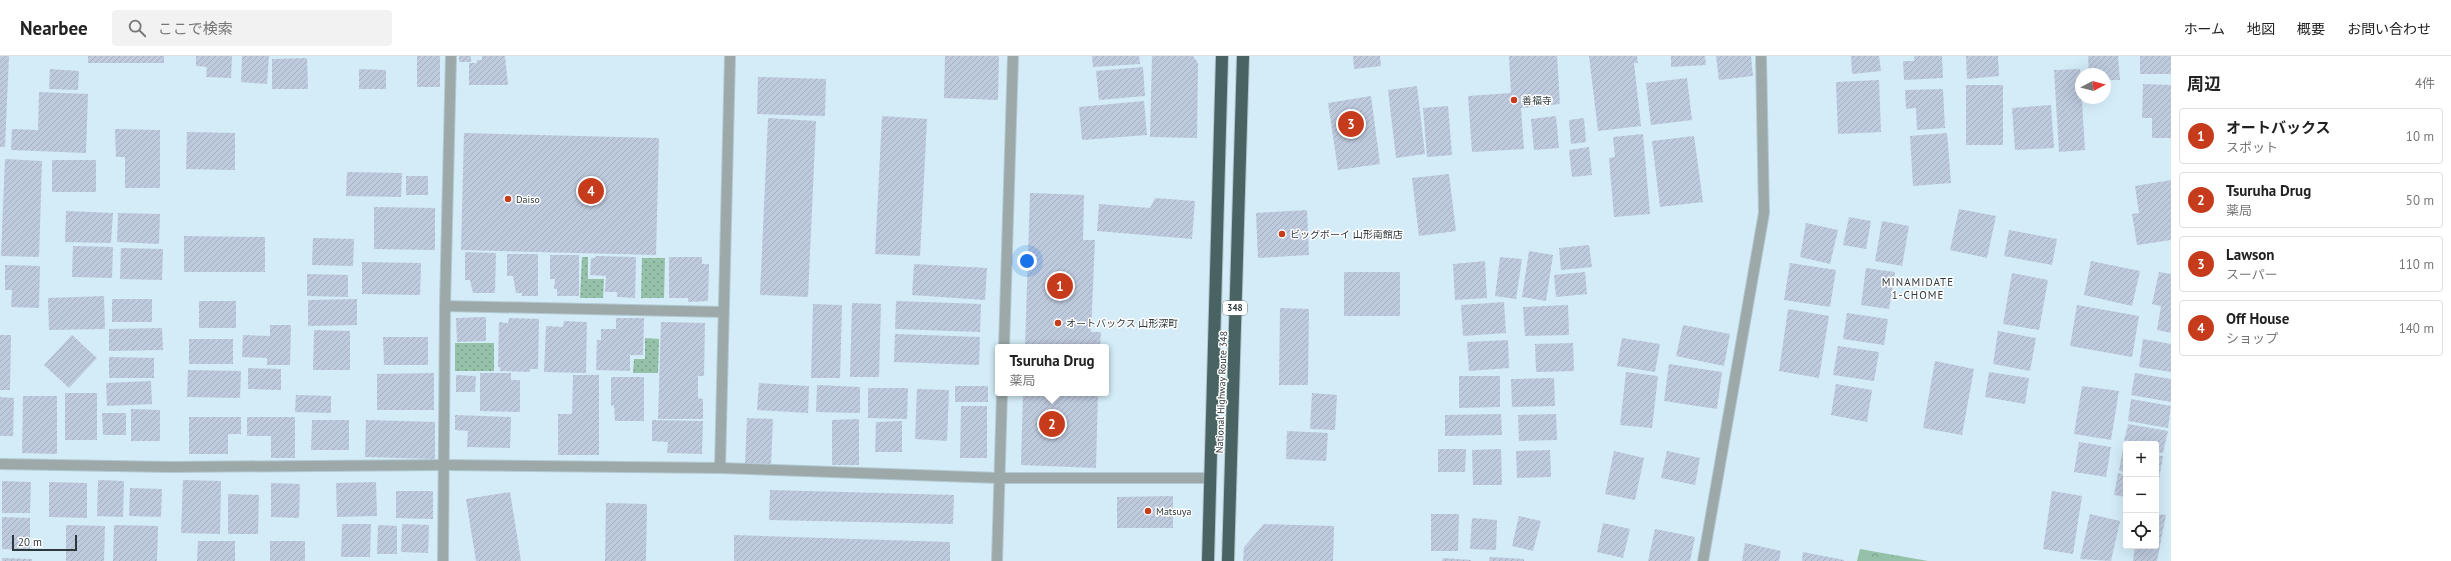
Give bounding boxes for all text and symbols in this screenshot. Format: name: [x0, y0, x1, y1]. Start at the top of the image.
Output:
search box: [112, 10, 392, 46]
text: Nearbee: [20, 16, 88, 40]
icon: search: [126, 17, 148, 39]
text: ここで検索: [158, 19, 233, 38]
text: ホーム: [2183, 20, 2225, 38]
text: 地図: [2247, 20, 2275, 38]
text: 概要: [2297, 20, 2325, 38]
text: お問い合わせ: [2347, 20, 2431, 38]
north arrow: [2075, 68, 2111, 104]
text: 周辺: [2187, 73, 2221, 95]
text: 4件: [2415, 75, 2435, 92]
place label: 善福寺: [1522, 94, 1552, 107]
marker: 善福寺: [1509, 95, 1519, 105]
pin: 3: [1338, 109, 1364, 139]
text: オートバックス: [2226, 118, 2331, 137]
text: 1: [2197, 128, 2205, 145]
text: 10 m: [2406, 128, 2434, 145]
text: スポット: [2226, 139, 2278, 156]
pin: 4: [578, 176, 604, 206]
text: Tsuruha Drug: [2226, 181, 2311, 200]
text: 2: [2197, 192, 2205, 209]
text: 50 m: [2406, 192, 2434, 209]
place label: Daiso: [516, 193, 540, 206]
marker: Daiso: [503, 194, 513, 204]
text: 薬局: [2226, 202, 2252, 219]
place label: ビッグボーイ 山形南館店: [1290, 228, 1403, 241]
marker: ビッグボーイ 山形南館店: [1277, 229, 1287, 239]
text: Lawson: [2226, 245, 2275, 264]
your location: [1017, 251, 1037, 271]
text: 3: [2197, 256, 2205, 273]
text: 110 m: [2399, 256, 2434, 273]
text: スーパー: [2226, 266, 2278, 283]
pin: 1: [1047, 271, 1073, 301]
district label: MINAMIDATE 1-CHOME: [1882, 275, 1954, 302]
road number: 348: [1223, 301, 1247, 315]
text: Off House: [2226, 309, 2289, 328]
place label: オートバックス 山形深町: [1066, 317, 1178, 330]
marker: オートバックス 山形深町: [1053, 318, 1063, 328]
text: 4: [2197, 320, 2205, 337]
text: 140 m: [2399, 320, 2434, 337]
text: ショップ: [2226, 330, 2278, 347]
street label: National Highway Route 348: [1213, 331, 1230, 453]
popup: [995, 344, 1109, 396]
text: Tsuruha Drug: [1009, 351, 1095, 370]
text: 薬局: [1009, 372, 1035, 389]
pin: 2: [1039, 409, 1065, 439]
map controls: [2123, 441, 2159, 549]
button: +: [2123, 441, 2159, 477]
button: −: [2123, 477, 2159, 513]
place label: Matsuya: [1156, 505, 1192, 518]
marker: Matsuya: [1143, 506, 1153, 516]
button: locate: [2123, 513, 2159, 549]
scale bar: [12, 533, 77, 552]
text: 20 m: [18, 535, 42, 549]

